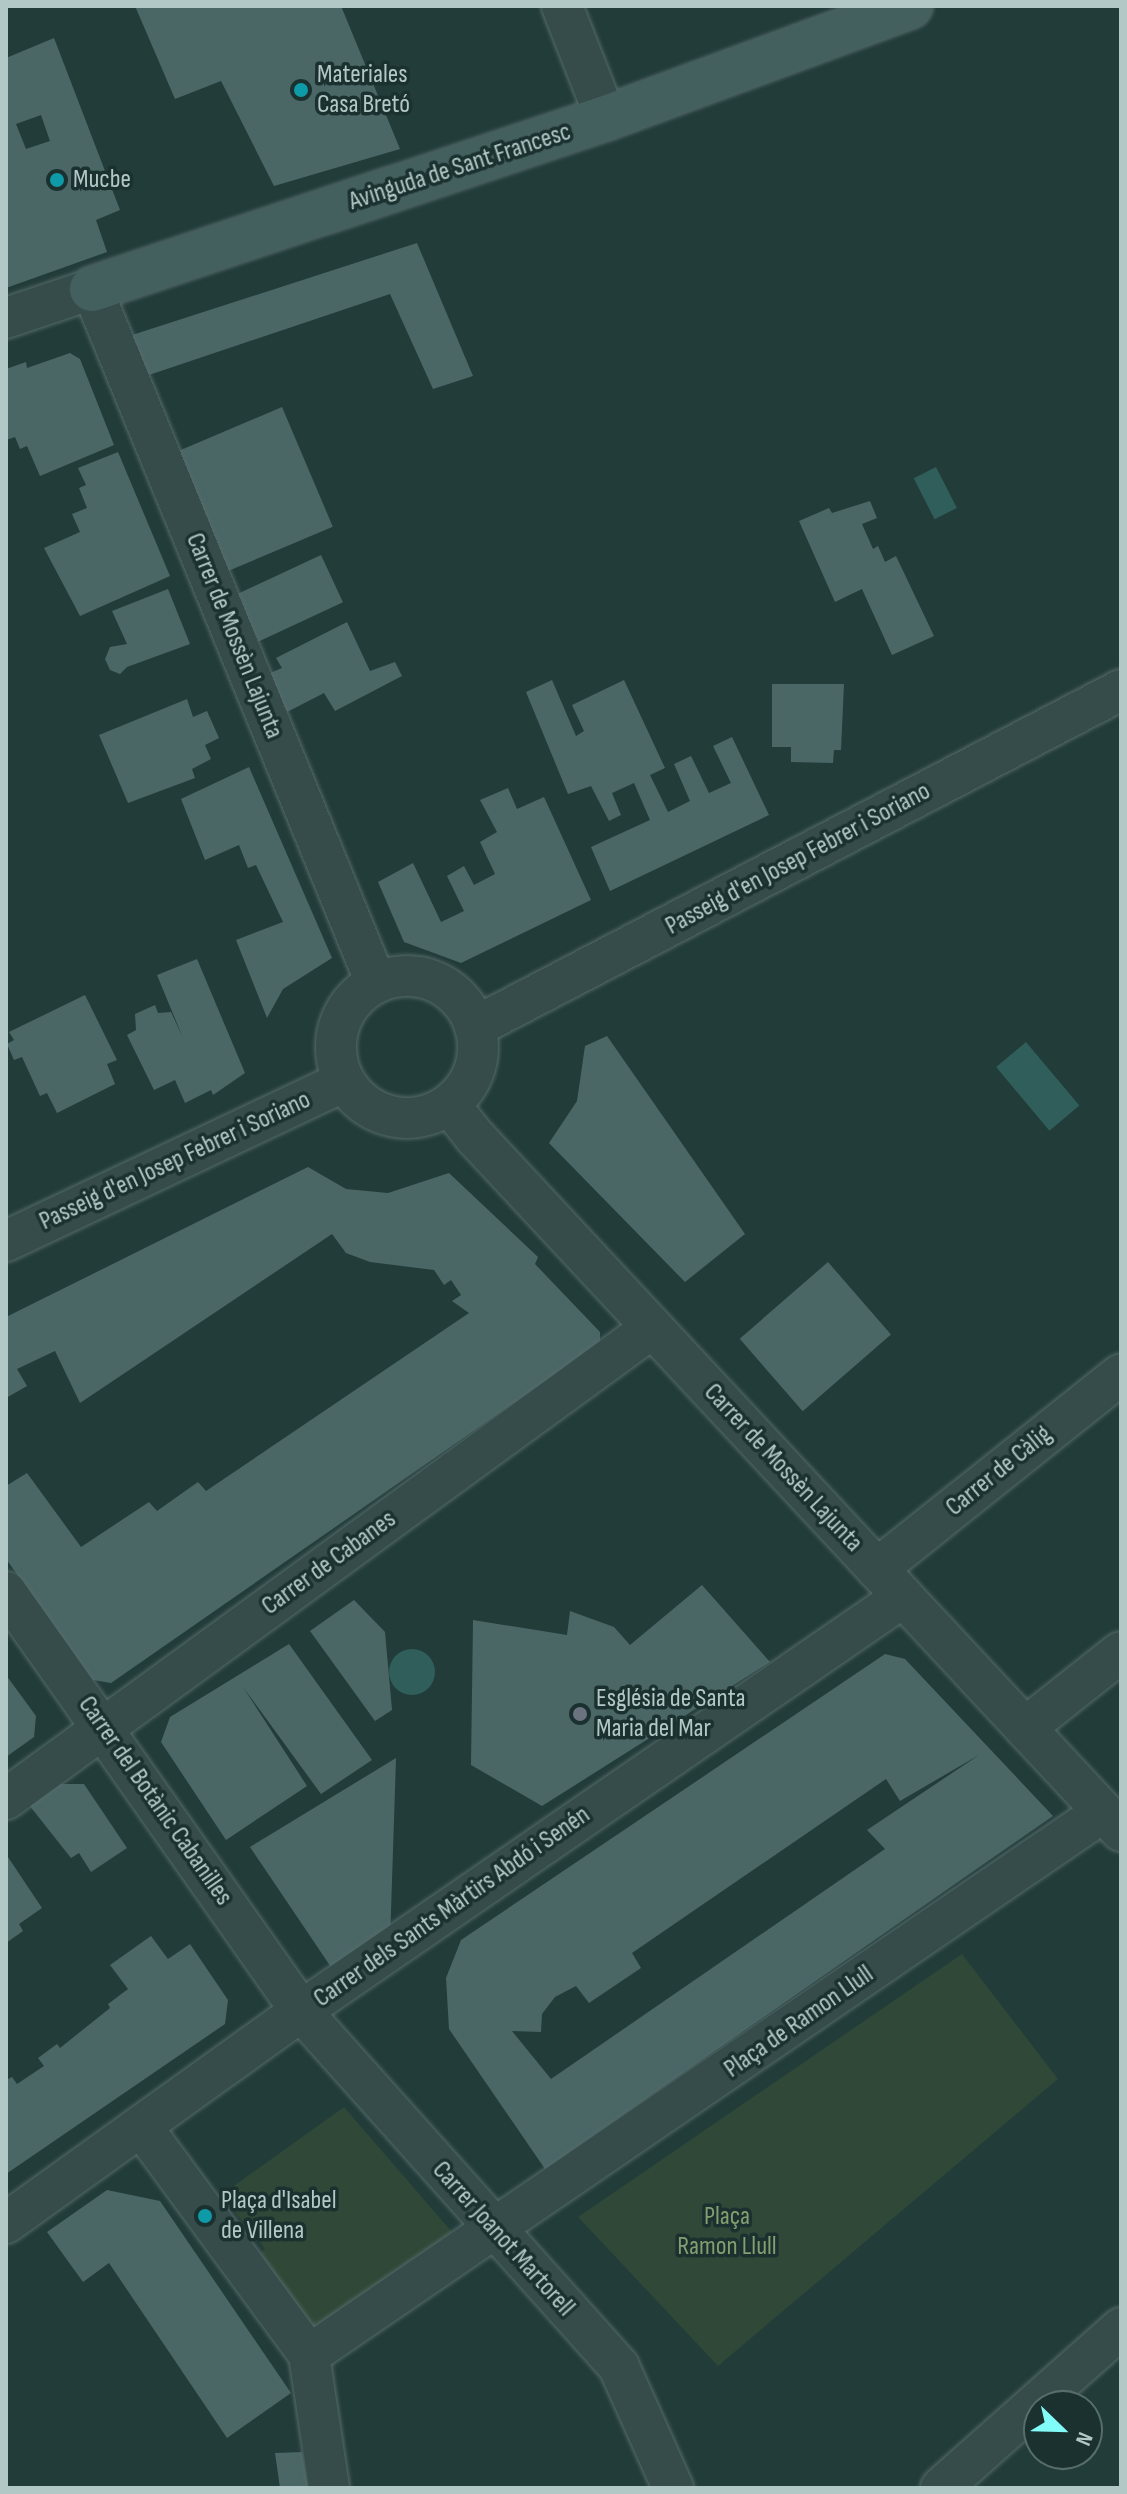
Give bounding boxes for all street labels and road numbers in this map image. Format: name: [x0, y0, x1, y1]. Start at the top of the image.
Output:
street label: Avinguda de Sant Francesc: [345, 116, 575, 218]
street label: Carrer de Mossèn Lajunta: [179, 529, 289, 743]
street label: Passeig d'en Josep Febrer i Soriano: [660, 776, 936, 942]
street label: Passeig d'en Josep Febrer i Soriano: [35, 1084, 315, 1238]
street label: Carrer de Mossèn Lajunta: [697, 1377, 869, 1559]
street label: Carrer de Càlig: [940, 1419, 1058, 1523]
street label: Carrer de Cabanes: [256, 1504, 402, 1622]
street label: Carrer del Botànic Cabanilles: [71, 1690, 239, 1912]
street label: Carrer dels Sants Màrtirs Abdó i Senén: [308, 1800, 596, 2014]
street label: Plaça de Ramon Llull: [718, 1959, 880, 2085]
street label: Carrer Joanot Martorell: [425, 2155, 581, 2323]

